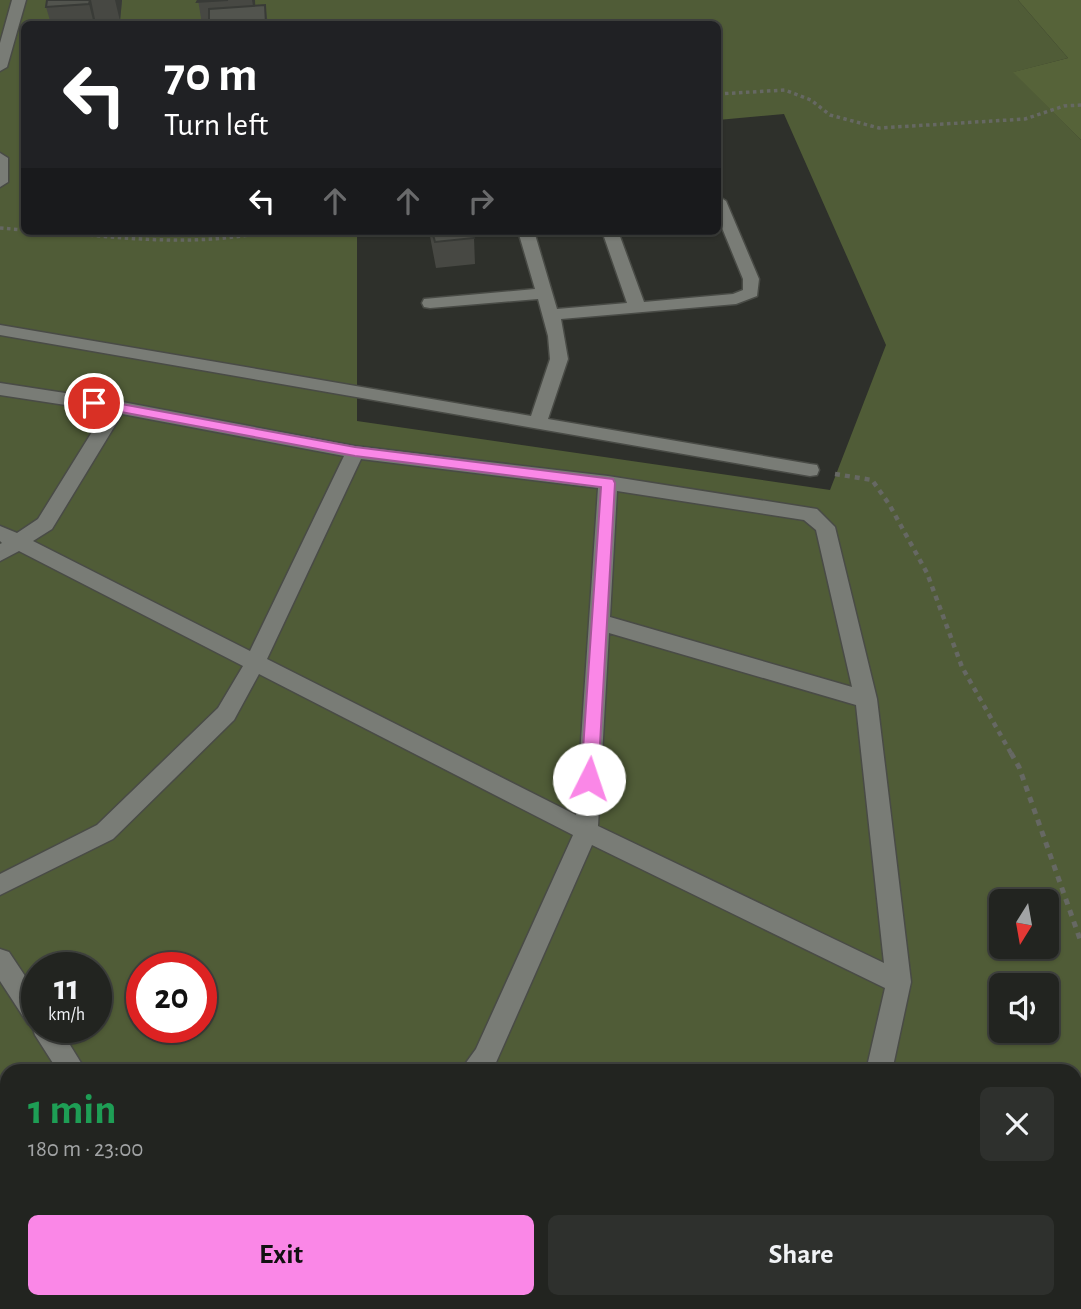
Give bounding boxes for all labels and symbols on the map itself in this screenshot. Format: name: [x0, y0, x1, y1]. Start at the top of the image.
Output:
pin: [64, 373, 124, 433]
position arrow: [552, 742, 626, 816]
north arrow: [989, 889, 1059, 959]
speed limit sign: 20: [126, 952, 217, 1043]

